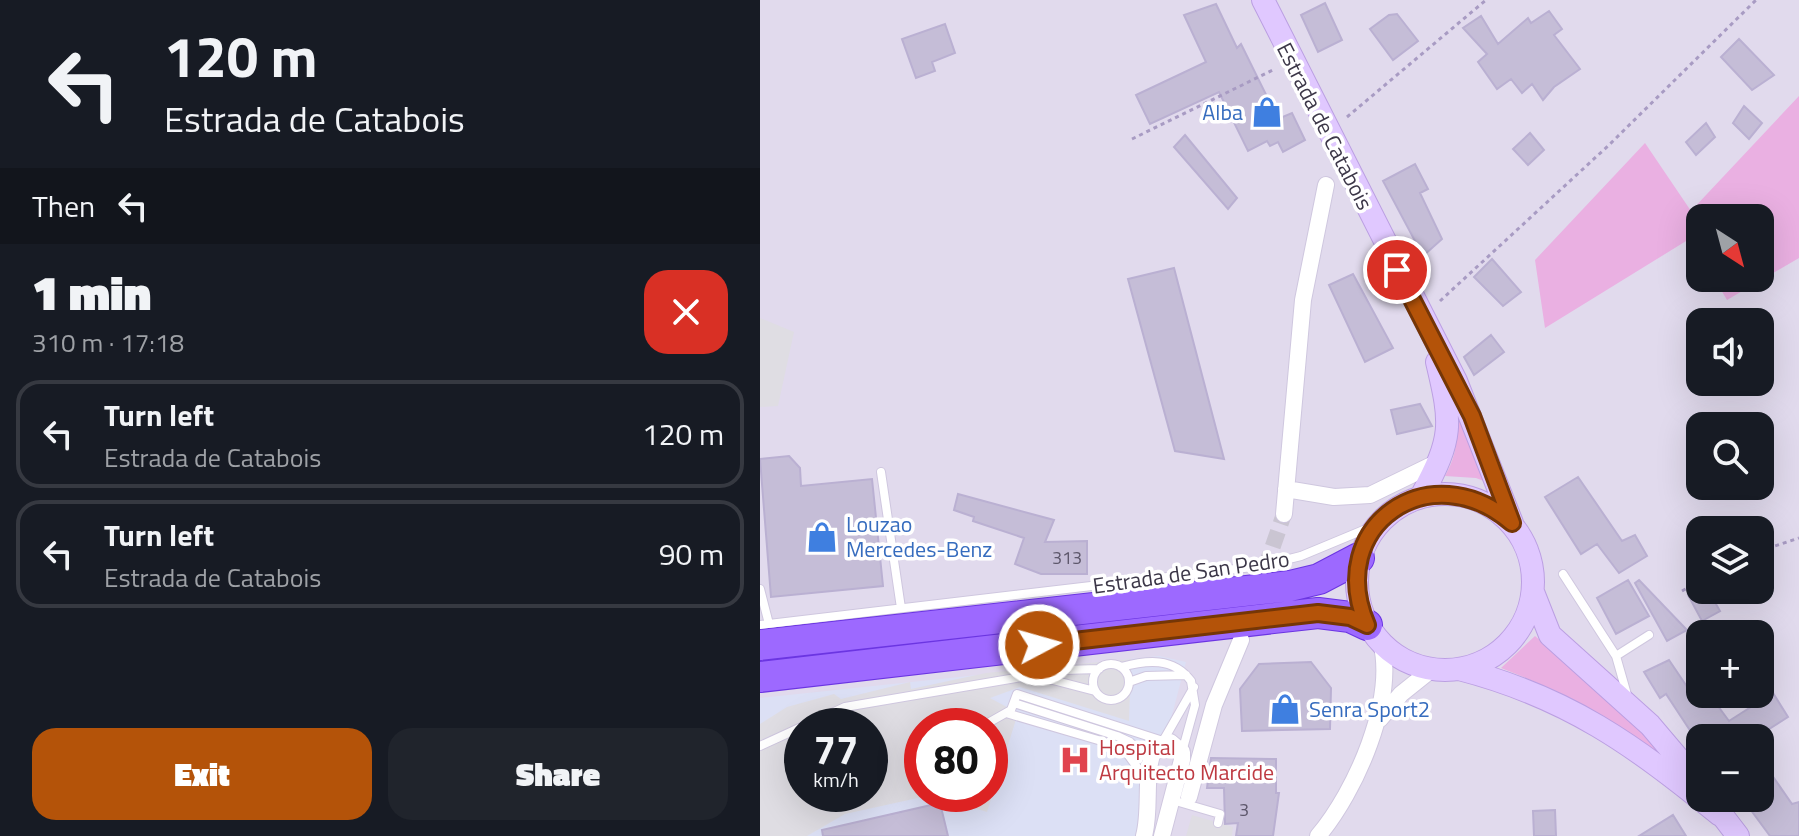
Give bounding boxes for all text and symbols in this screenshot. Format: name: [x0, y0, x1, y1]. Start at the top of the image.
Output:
text: 120 m: [164, 14, 317, 99]
icon: left: [32, 32, 136, 136]
street label: Estrada de Catabois: [1268, 36, 1382, 216]
text: Estrada de Catabois: [164, 91, 465, 146]
place label: Alba: [1202, 95, 1243, 129]
shop icon: Alba: [1250, 95, 1284, 129]
text: Then: [32, 183, 95, 229]
icon: left: [111, 184, 155, 228]
north arrow: [1686, 204, 1774, 292]
map controls: [1686, 204, 1774, 812]
pin: [1363, 236, 1431, 304]
icon: arrive: [1375, 248, 1419, 292]
text: 1 min: [32, 256, 151, 329]
button: close: [644, 270, 728, 354]
button: sound: [1686, 308, 1774, 396]
text: 310 m · 17:18: [32, 323, 184, 362]
text: Turn left: [104, 392, 214, 438]
text: 120 m: [642, 411, 724, 457]
icon: left: [36, 412, 80, 456]
button: search: [1686, 412, 1774, 500]
text: Estrada de Catabois: [104, 438, 321, 477]
place label: Louzao Mercedes-Benz: [846, 507, 992, 566]
text: Turn left: [104, 512, 214, 558]
button: layers: [1686, 516, 1774, 604]
shop icon: Louzao Mercedes-Benz: [805, 520, 839, 554]
text: 90 m: [659, 531, 724, 577]
icon: left: [36, 532, 80, 576]
street label: Estrada de San Pedro: [1091, 541, 1291, 603]
house number: 313: [1052, 544, 1082, 571]
text: Estrada de Catabois: [104, 558, 321, 597]
position arrow: [997, 603, 1081, 687]
button: +: [1686, 620, 1774, 708]
shop icon: Senra Sport2: [1268, 692, 1302, 726]
place label: Senra Sport2: [1309, 692, 1430, 726]
speed limit sign: 80: [904, 708, 1008, 812]
text: 77: [814, 719, 858, 780]
button: −: [1686, 724, 1774, 812]
button: Exit: [32, 728, 372, 820]
button: Share: [388, 728, 728, 820]
place label: Hospital Arquitecto Marcide: [1099, 730, 1274, 789]
hospital icon: Hospital Arquitecto Marcide: [1058, 743, 1092, 777]
text: km/h: [813, 764, 859, 795]
house number: 3: [1239, 796, 1249, 823]

